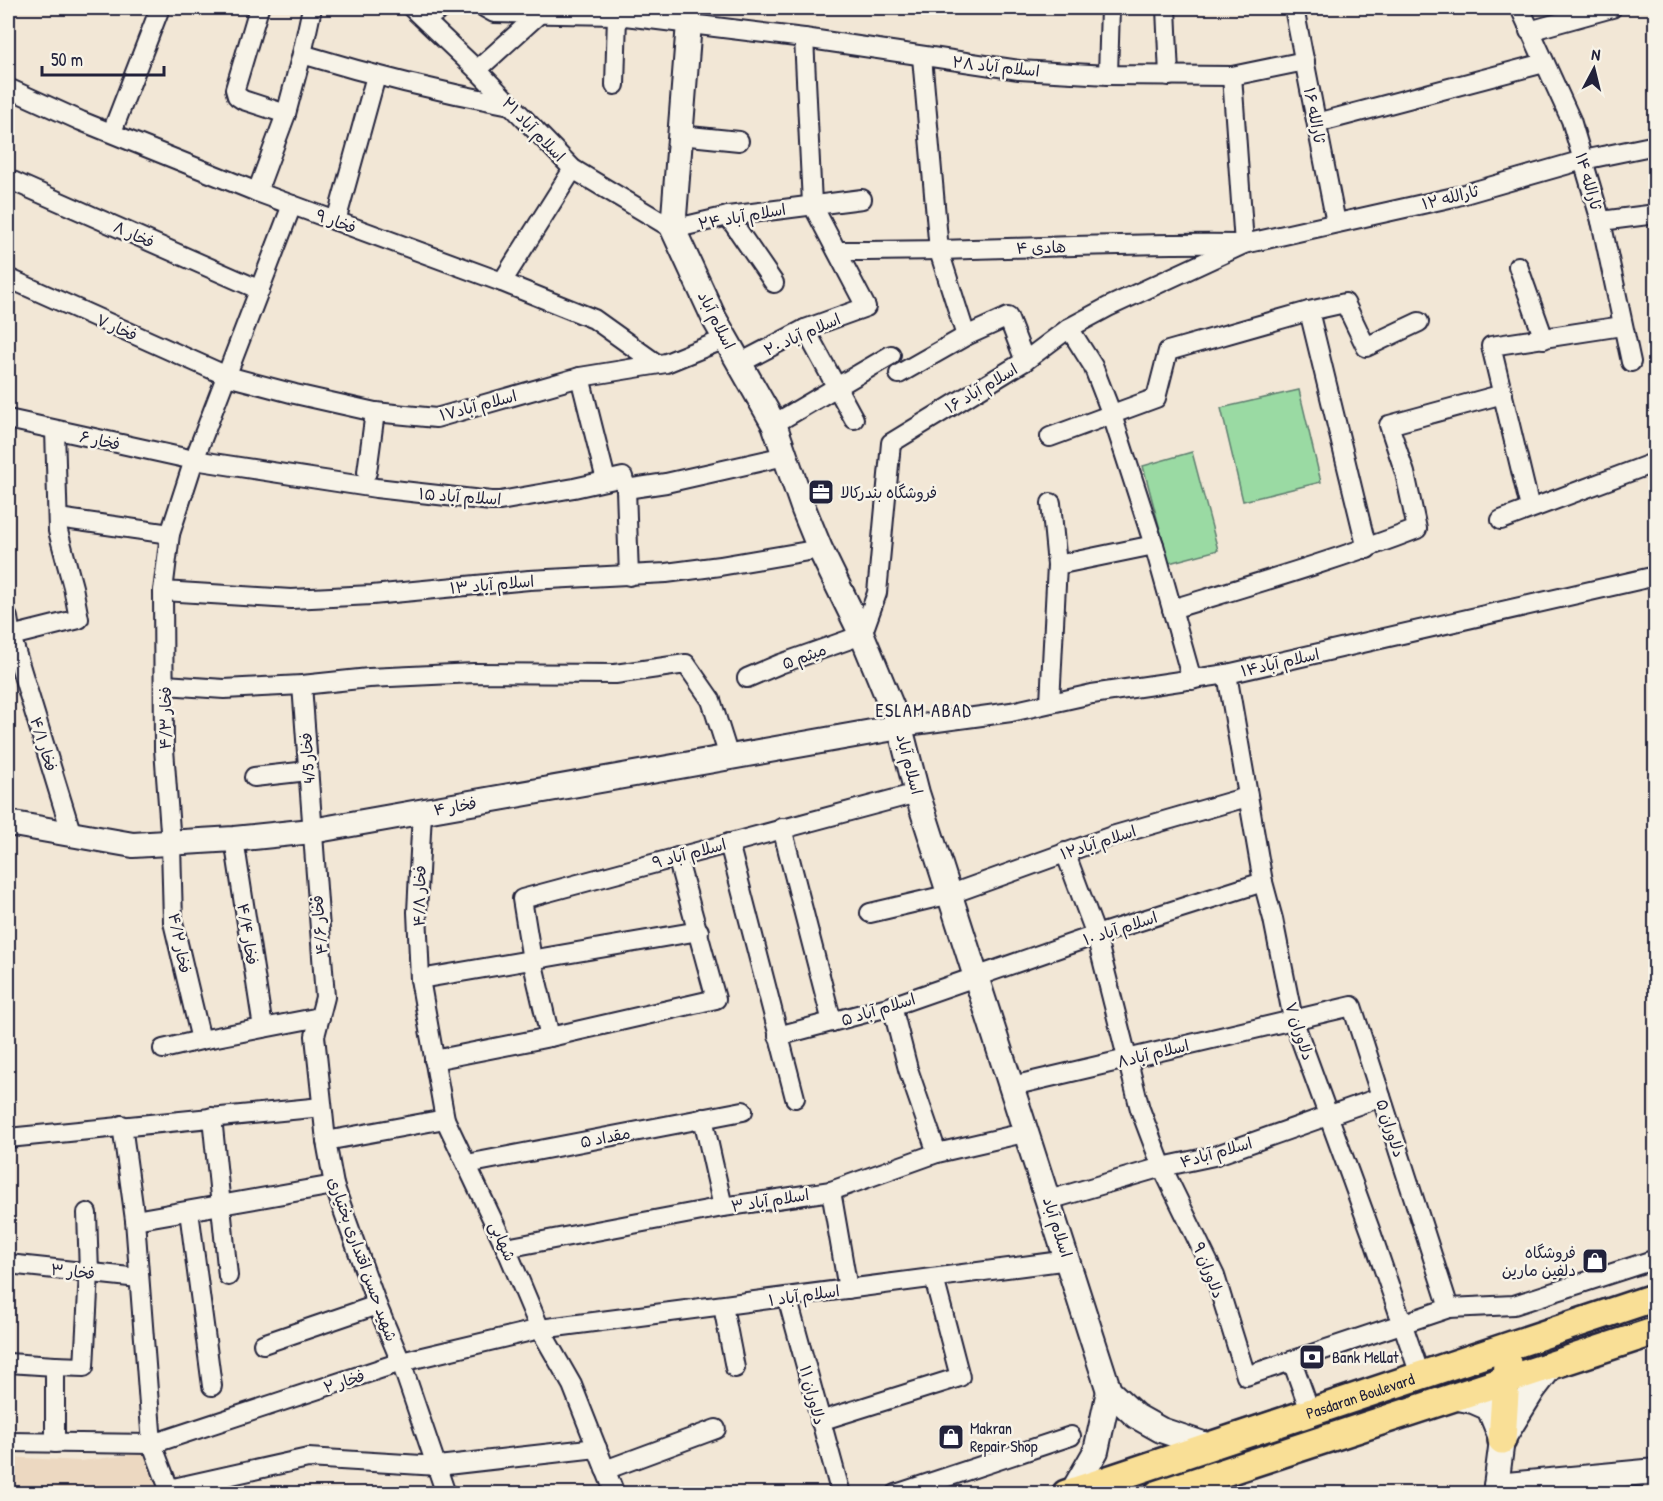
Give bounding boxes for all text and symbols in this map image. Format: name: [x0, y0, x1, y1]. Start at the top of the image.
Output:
scale bar: [42, 39, 164, 77]
north arrow: [1564, 39, 1624, 99]
text: N: [1590, 43, 1602, 66]
text: 50 m: [51, 47, 83, 72]
street label: اسلام آباد ۲۸: [951, 50, 1041, 84]
street label: ثارالله ۱۶: [1299, 85, 1331, 146]
street label: اسلام آباد ۲۱: [496, 92, 571, 168]
street label: ثارالله ۱۴: [1570, 150, 1608, 214]
street label: ثارالله ۱۲: [1419, 179, 1482, 215]
street label: اسلام آباد ۲۴: [696, 197, 788, 237]
street label: فخار ۹: [313, 204, 359, 238]
street label: فخار ۸: [110, 215, 158, 253]
street label: هادی ۴: [1016, 235, 1066, 259]
street label: اسلام آباد: [691, 287, 741, 354]
street label: اسلام آباد ۲۰: [760, 307, 845, 363]
street label: فخار ۷: [93, 308, 141, 346]
street label: اسلام آباد ۱۶: [940, 358, 1023, 420]
street label: اسلام آباد۱۷: [437, 384, 520, 428]
street label: فخار ۶: [78, 425, 122, 455]
office icon: فروشگاه بندرکالا: [806, 477, 836, 507]
place label: فروشگاه بندرکالا: [840, 481, 937, 503]
street label: اسلام آباد ۱۵: [418, 482, 502, 512]
street label: اسلام آباد ۱۳: [449, 569, 535, 601]
street label: میثم ۵: [779, 638, 830, 676]
street label: اسلام آباد۱۴: [1239, 642, 1322, 684]
street label: فخار ۴/۳: [154, 686, 176, 750]
district label: ESLAM ABAD: [876, 698, 972, 723]
street label: فخار ۴/۱: [25, 714, 63, 774]
street label: اسلام آباد: [889, 731, 929, 797]
street label: فخار 4/5: [294, 732, 320, 784]
street label: فخار ۴: [432, 791, 478, 821]
street label: اسلام آباد۱۲: [1057, 819, 1139, 867]
street label: اسلام آباد ۹: [649, 833, 729, 875]
street label: فخار ۴/۸: [407, 865, 431, 927]
street label: فخار ۴/۶: [305, 894, 333, 956]
street label: فخار ۴/۴: [232, 902, 264, 966]
street label: اسلام آباد ۱۰: [1080, 906, 1161, 952]
street label: فخار ۴/۲: [163, 911, 197, 975]
street label: اسلام آباد ۵: [838, 987, 919, 1033]
street label: دلاوران ۷: [1280, 999, 1320, 1063]
street label: اسلام آباد۸: [1115, 1033, 1192, 1074]
street label: دلاوران ۵: [1371, 1096, 1411, 1160]
street label: مقداد ۵: [578, 1121, 632, 1153]
street label: اسلام آباد۴: [1177, 1131, 1255, 1175]
street label: شهید حسن اقتداری بختیاری: [323, 1174, 403, 1344]
street label: اسلام آباد ۳: [729, 1183, 811, 1219]
street label: اسلام آباد: [1036, 1194, 1078, 1261]
street label: شهابی: [484, 1217, 522, 1265]
street label: دلاوران ۹: [1188, 1239, 1230, 1301]
place label: فروشگاه دلفین مارین: [1502, 1241, 1576, 1281]
shop icon: فروشگاه دلفین مارین: [1580, 1246, 1610, 1276]
street label: فخار ۳: [50, 1258, 96, 1284]
street label: اسلام آباد ۱: [767, 1279, 841, 1313]
bank icon: Bank Mellat: [1297, 1342, 1327, 1372]
place label: Bank Mellat: [1332, 1346, 1399, 1368]
street label: دلاوران ۱۱: [795, 1363, 831, 1427]
street label: فخار ۲: [321, 1364, 367, 1398]
street label: Pasdaran Boulevard: [1303, 1368, 1417, 1424]
place label: Makran Repair Shop: [970, 1417, 1038, 1457]
shop icon: Makran Repair Shop: [936, 1422, 966, 1452]

